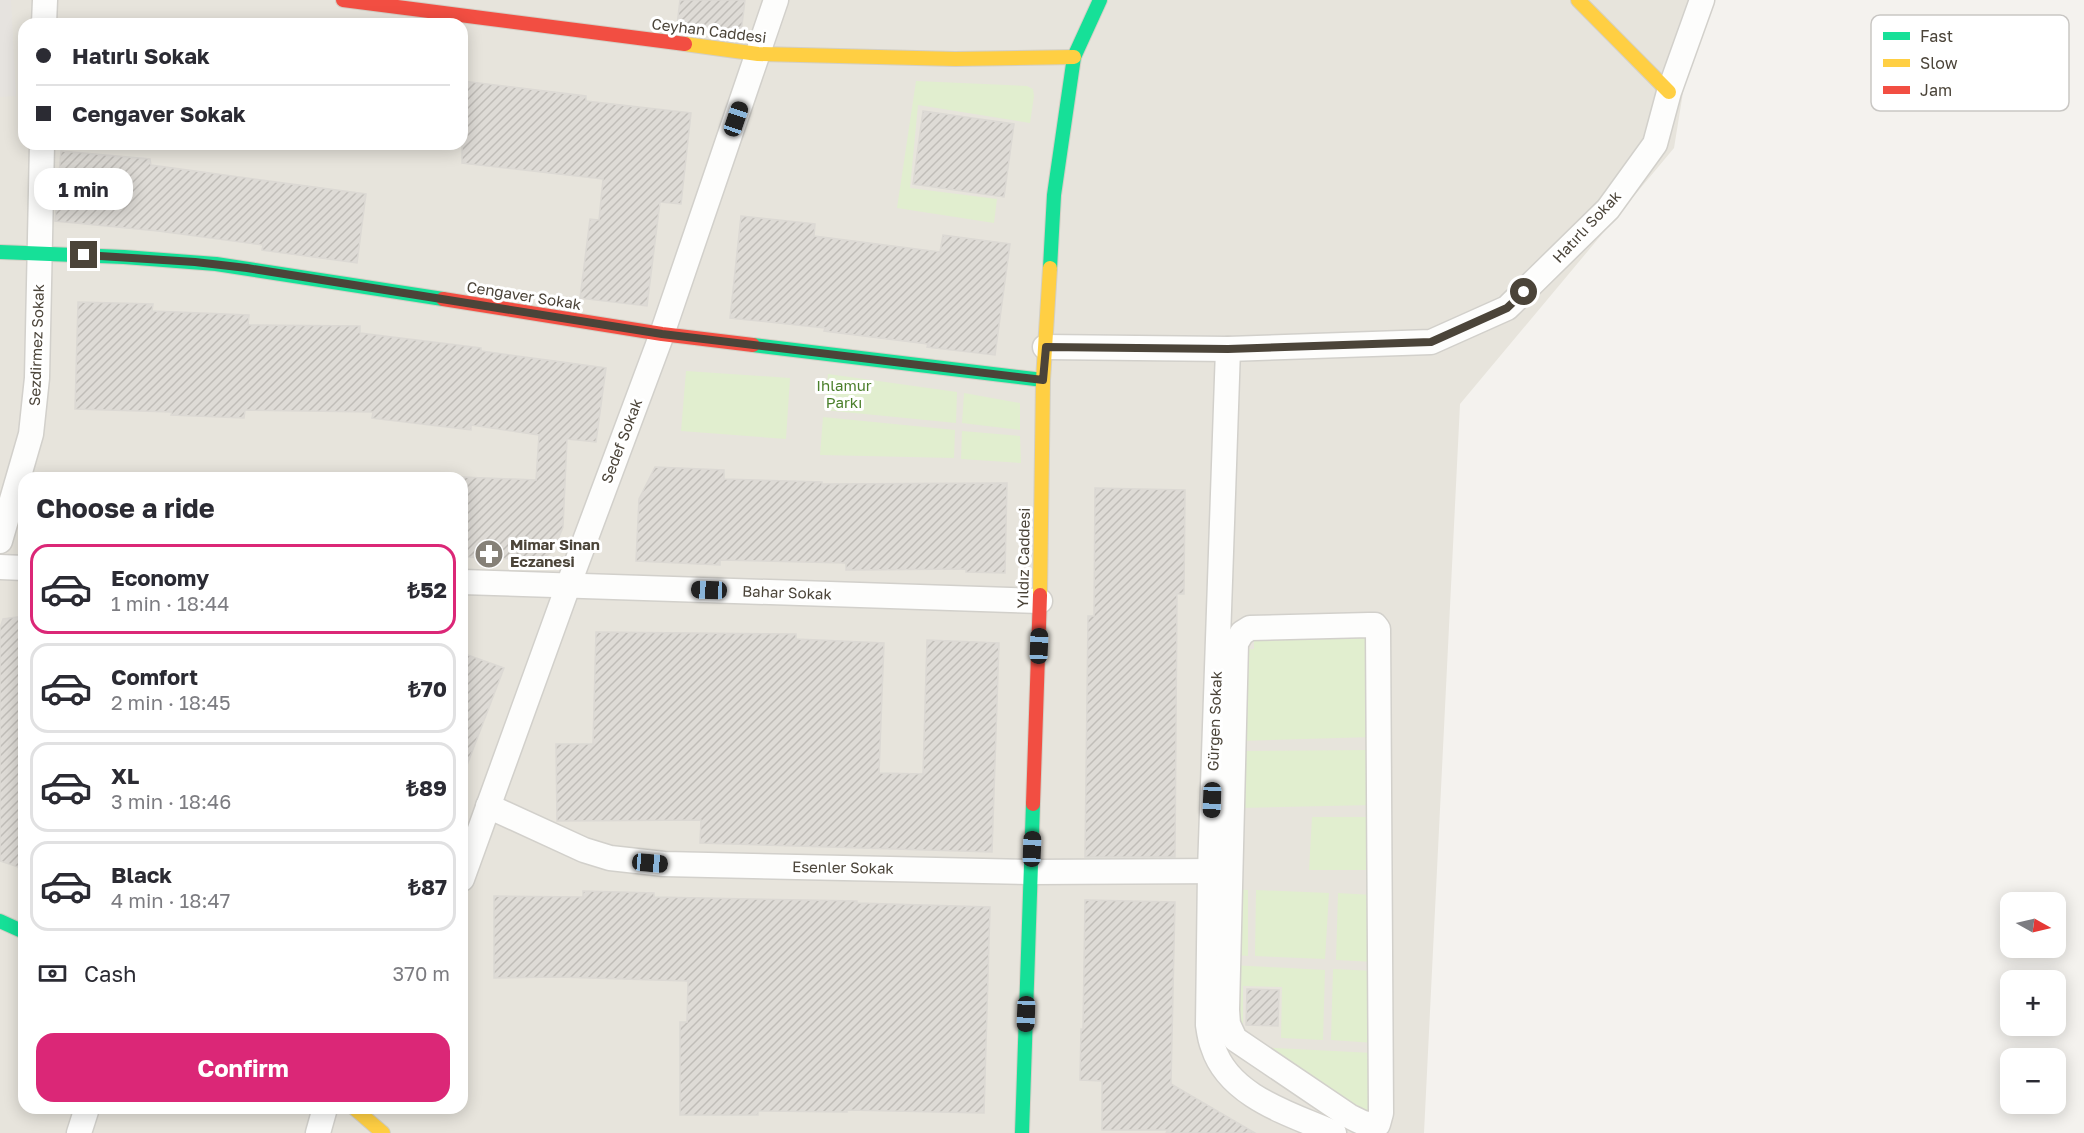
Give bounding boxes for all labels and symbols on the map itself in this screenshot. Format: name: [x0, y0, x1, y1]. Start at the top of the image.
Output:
street label: Ceyhan Caddesi: [651, 14, 768, 46]
legend: [1871, 15, 2069, 111]
text: Fast: [1920, 26, 1953, 46]
text: Slow: [1920, 53, 1958, 73]
text: Jam: [1920, 80, 1952, 100]
car: [722, 99, 750, 139]
callout: 1 min: [34, 168, 134, 210]
street label: Hatırlı Sokak: [1548, 186, 1625, 266]
route end: [70, 241, 97, 268]
street label: Cengaver Sokak: [466, 277, 583, 313]
route start: [1510, 278, 1537, 305]
street label: Sezdirmez Sokak: [25, 283, 47, 406]
park label: Ihlamur Parkı: [816, 376, 872, 411]
street label: Sedef Sokak: [597, 395, 646, 485]
street label: Yıldız Caddesi: [1013, 507, 1033, 608]
place label: Mimar Sinan Eczanesi: [510, 535, 600, 570]
pharmacy icon: Mimar Sinan Eczanesi: [473, 538, 505, 570]
car: [691, 580, 727, 600]
street label: Bahar Sokak: [742, 581, 833, 603]
car: [1029, 628, 1049, 664]
street label: Gürgen Sokak: [1203, 670, 1225, 771]
car: [1202, 782, 1222, 818]
car: [1022, 831, 1042, 867]
car: [631, 852, 669, 874]
street label: Esenler Sokak: [792, 857, 895, 877]
north arrow: [2000, 892, 2066, 958]
car: [1016, 996, 1036, 1032]

